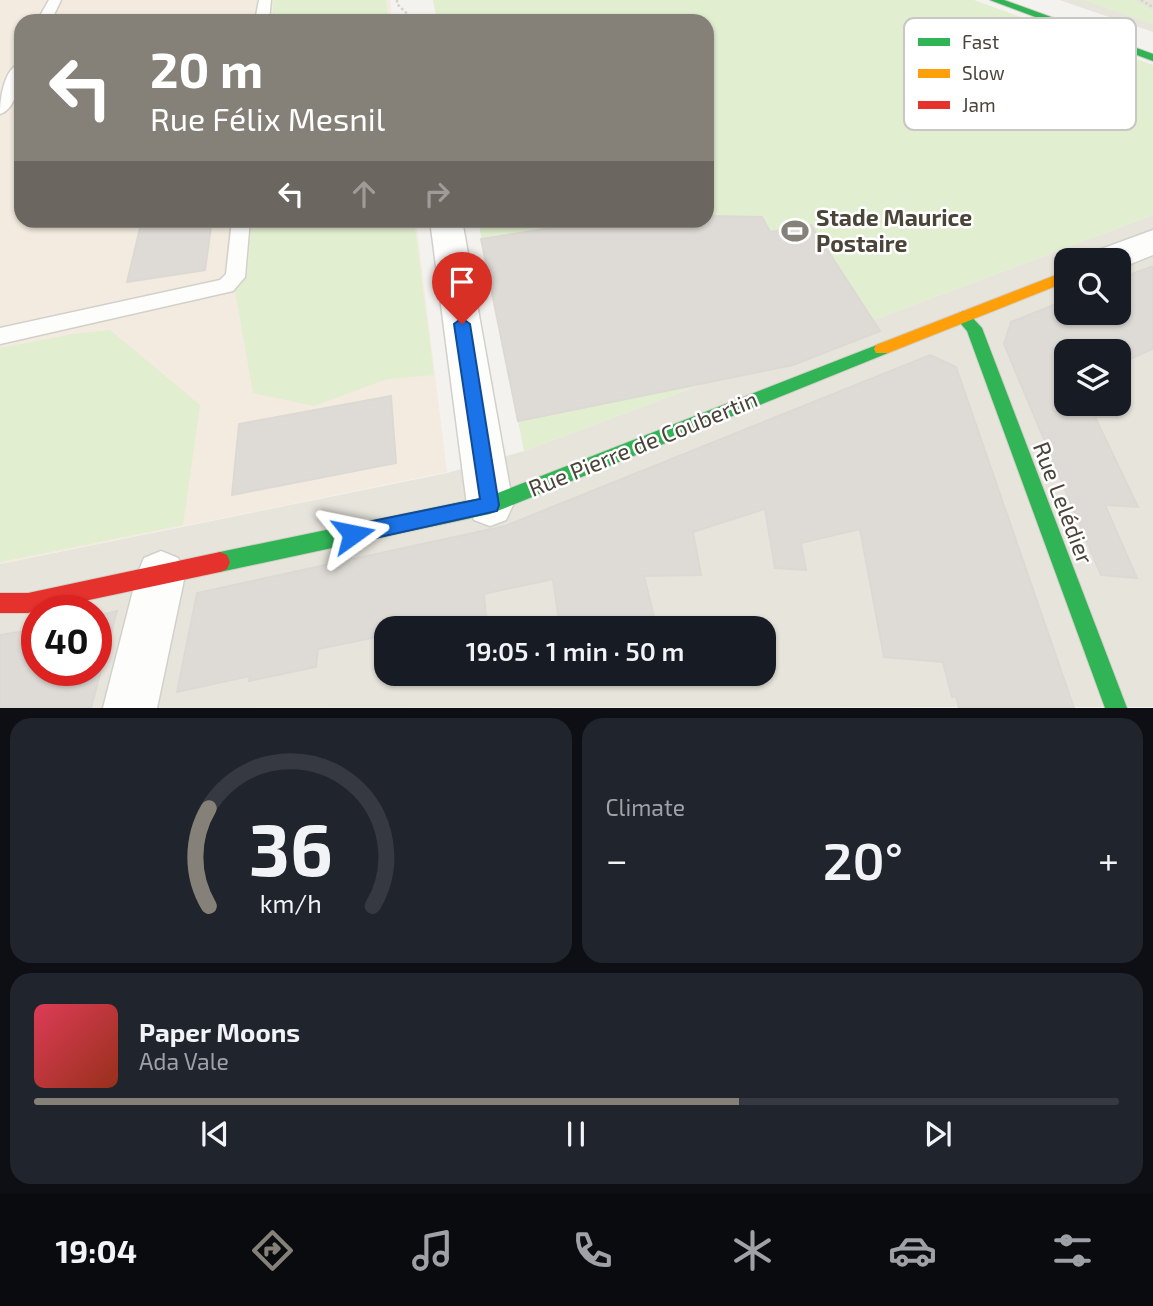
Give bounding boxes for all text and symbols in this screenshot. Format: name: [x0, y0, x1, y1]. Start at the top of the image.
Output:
legend: [904, 18, 1136, 130]
text: Fast: [962, 30, 999, 53]
text: 20 m: [150, 39, 263, 98]
icon: left: [35, 42, 126, 133]
text: Slow: [962, 61, 1005, 84]
text: Jam: [962, 93, 996, 116]
text: Rue Félix Mesnil: [150, 99, 385, 137]
icon: left: [272, 175, 310, 213]
icon: ahead: [345, 175, 383, 213]
icon: right: [418, 175, 456, 213]
place label: Stade Maurice Postaire: [816, 203, 972, 257]
sports icon: Stade Maurice Postaire: [780, 216, 810, 246]
map controls: [1054, 248, 1131, 416]
button: search: [1054, 248, 1131, 325]
pin: [432, 252, 492, 324]
icon: arrive: [443, 263, 481, 301]
button: layers: [1054, 339, 1131, 416]
street label: Rue Pierre de Coubertin: [524, 384, 761, 502]
street label: Rue Lelédier: [1028, 438, 1100, 568]
position arrow: [316, 497, 390, 571]
speed limit sign: 40: [21, 595, 112, 686]
text: 19:05 · 1 min · 50 m: [466, 635, 684, 666]
text: Climate: [606, 793, 685, 821]
text: 36: [249, 804, 333, 892]
text: 20°: [823, 828, 903, 890]
text: −: [606, 836, 628, 882]
text: +: [1098, 836, 1119, 882]
text: km/h: [260, 888, 322, 918]
text: Paper Moons: [139, 1016, 300, 1047]
text: Ada Vale: [139, 1047, 229, 1075]
icon: previous: [196, 1115, 234, 1153]
icon: pause: [557, 1115, 595, 1153]
icon: next: [919, 1115, 957, 1153]
icon: directions: [248, 1226, 297, 1275]
icon: music: [408, 1226, 457, 1275]
icon: phone: [568, 1226, 617, 1275]
icon: climate: [728, 1226, 777, 1275]
icon: car: [888, 1226, 937, 1275]
icon: filters: [1048, 1226, 1097, 1275]
text: 19:04: [56, 1231, 137, 1269]

